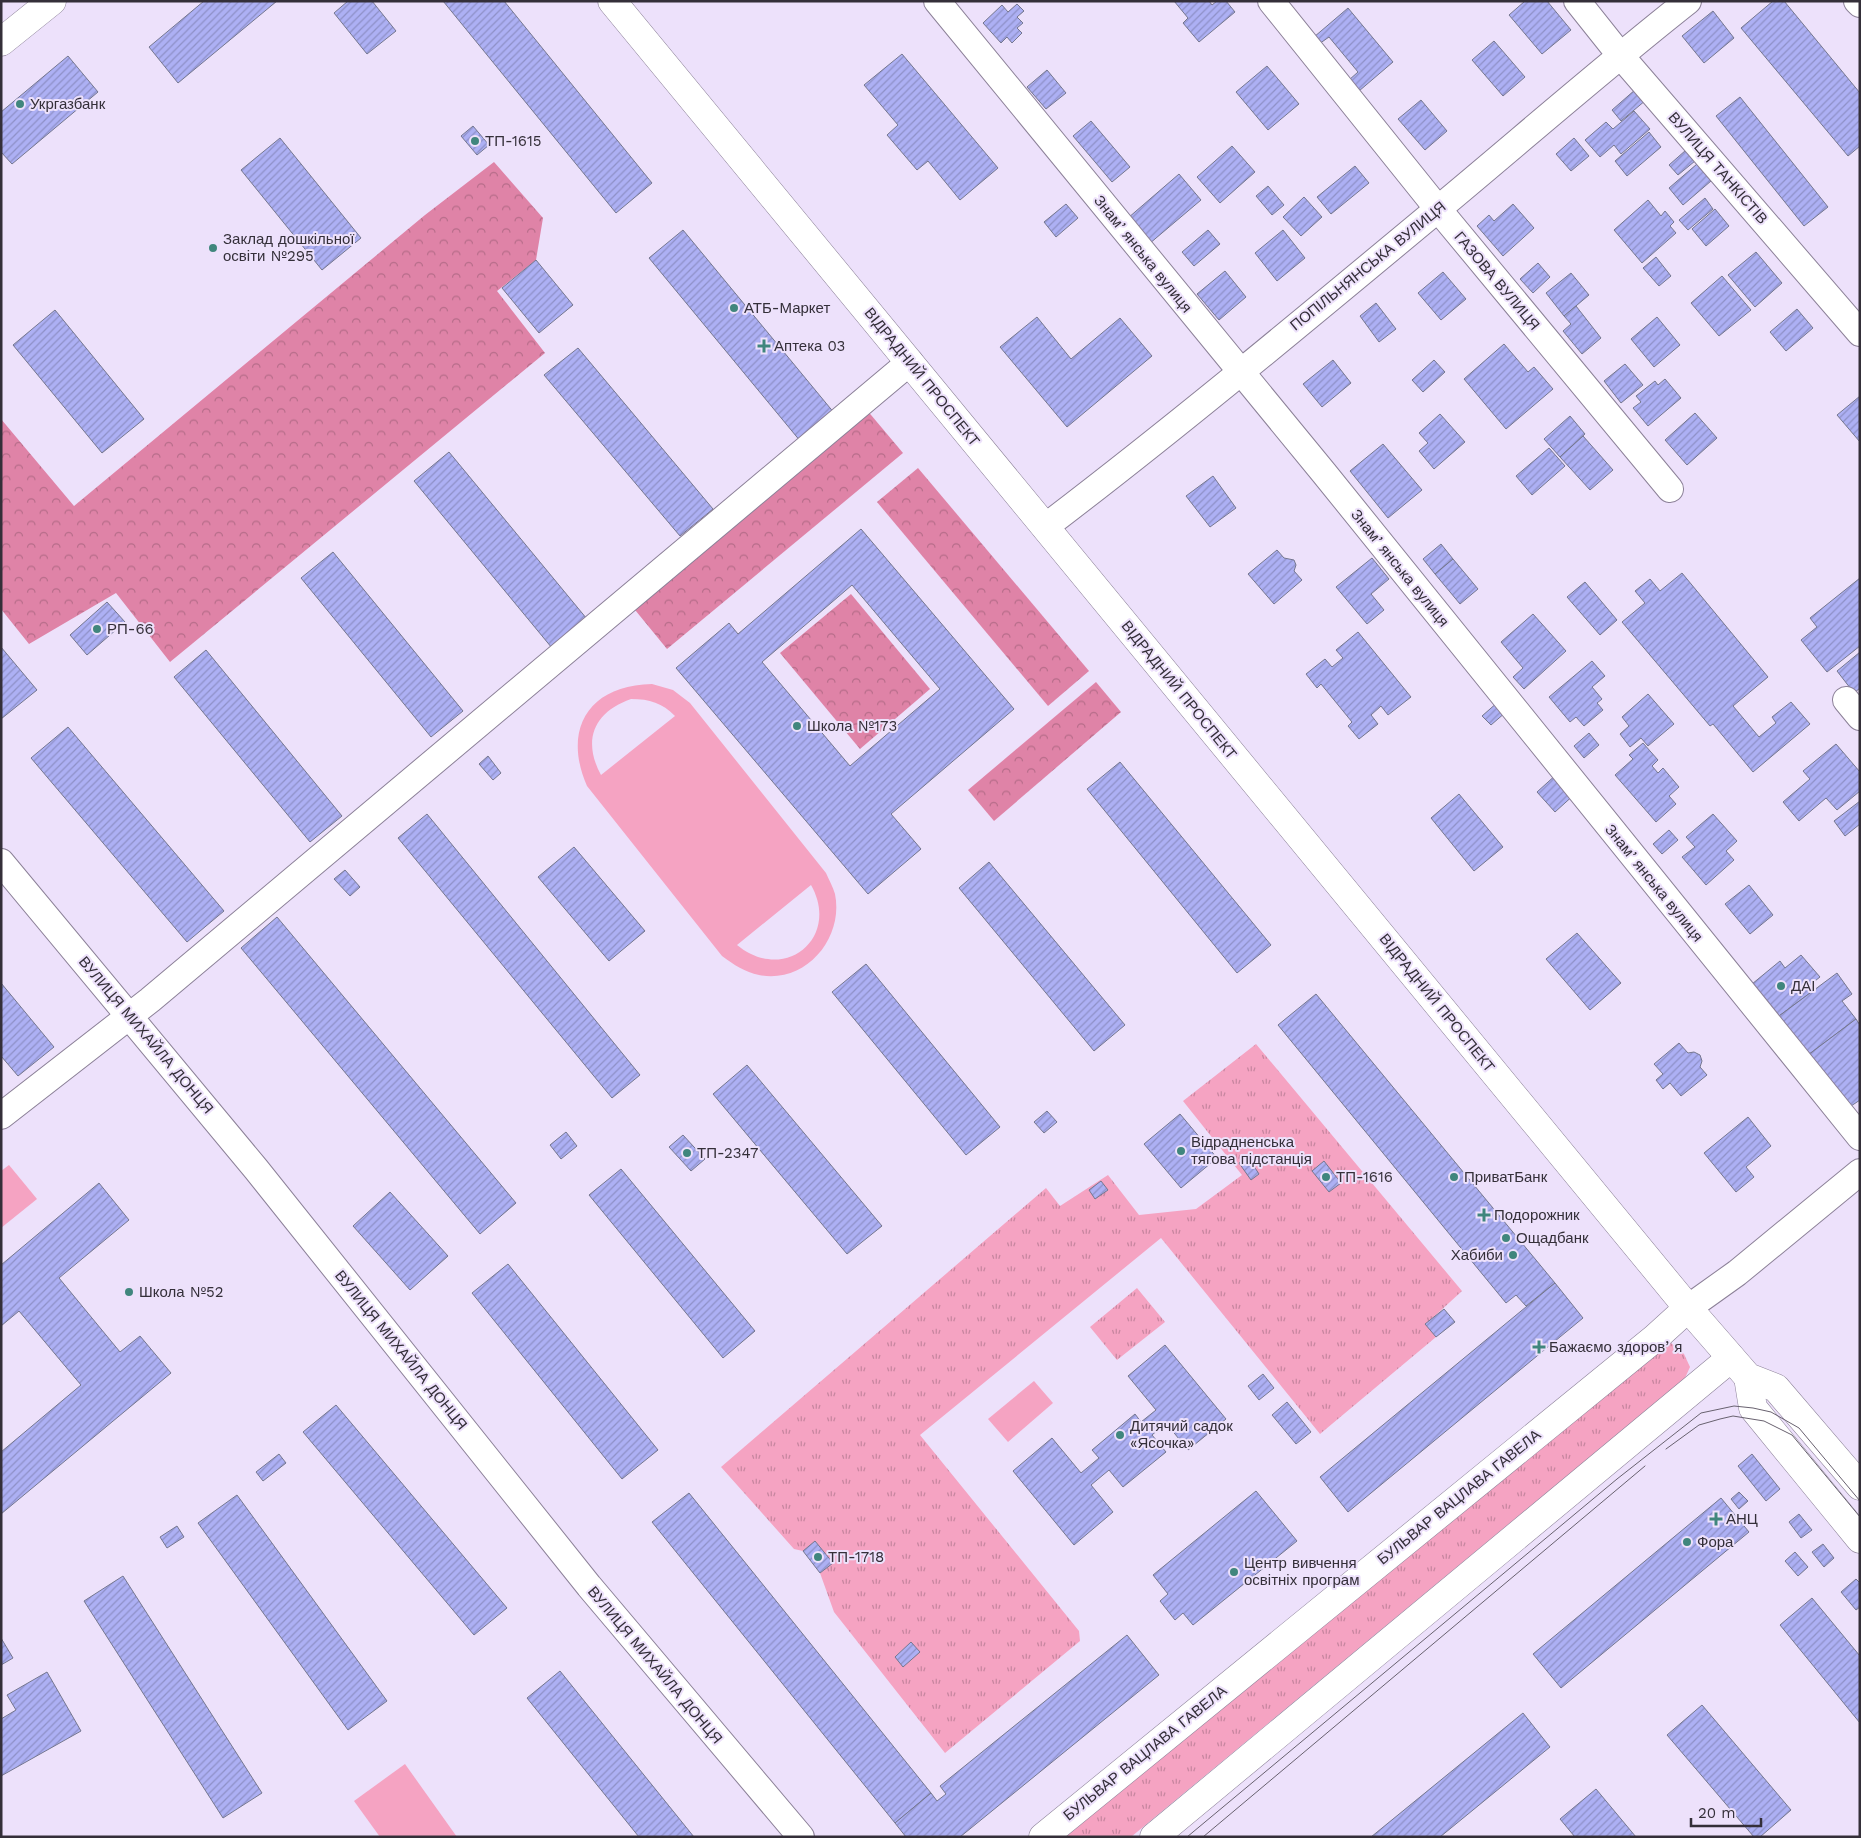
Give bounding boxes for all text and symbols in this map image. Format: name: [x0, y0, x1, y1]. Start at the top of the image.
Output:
place label: Укргазбанк: [30, 95, 106, 113]
marker: Укргазбанк: [14, 98, 26, 110]
street label: ВУЛИЦЯ ТАНКІСТІВ: [1665, 108, 1771, 228]
place label: ТП-1615: [485, 132, 542, 150]
marker: ТП-1615: [469, 135, 481, 147]
street label: Знамʼянська вулиця: [1090, 192, 1196, 316]
street label: ПОПІЛЬНЯНСЬКА ВУЛИЦЯ: [1286, 198, 1450, 334]
street label: ГАЗОВА ВУЛИЦЯ: [1450, 228, 1544, 334]
place label: Заклад дошкільної освіти №295: [223, 230, 355, 265]
marker: Заклад дошкільної освіти №295: [207, 242, 219, 254]
place label: АТБ-Маркет: [744, 299, 830, 317]
marker: АТБ-Маркет: [728, 302, 740, 314]
street label: ВІДРАДНИЙ ПРОСПЕКТ: [861, 304, 983, 450]
place label: Аптека 03: [774, 337, 845, 355]
marker: Аптека 03: [758, 340, 770, 352]
street label: Знамʼянська вулиця: [1347, 506, 1453, 630]
street label: ВІДРАДНИЙ ПРОСПЕКТ: [1118, 617, 1240, 763]
place label: РП-66: [107, 620, 154, 638]
marker: РП-66: [91, 623, 103, 635]
place label: Школа №173: [807, 717, 897, 735]
marker: Школа №173: [791, 720, 803, 732]
street label: Знамʼянська вулиця: [1601, 821, 1707, 945]
street label: ВІДРАДНИЙ ПРОСПЕКТ: [1376, 930, 1498, 1076]
street label: ВУЛИЦЯ МИХАЙЛА ДОНЦЯ: [75, 953, 217, 1117]
place label: ДАІ: [1791, 977, 1815, 995]
marker: ДАІ: [1775, 980, 1787, 992]
place label: Відрадненська тягова підстанція: [1191, 1133, 1312, 1168]
place label: ТП-2347: [697, 1144, 758, 1162]
marker: Відрадненська тягова підстанція: [1175, 1145, 1187, 1157]
marker: ТП-2347: [681, 1147, 693, 1159]
place label: ТП-1616: [1336, 1168, 1393, 1186]
place label: ПриватБанк: [1464, 1168, 1548, 1186]
marker: ТП-1616: [1320, 1171, 1332, 1183]
marker: ПриватБанк: [1448, 1171, 1460, 1183]
place label: Подорожник: [1494, 1206, 1580, 1224]
marker: Подорожник: [1478, 1209, 1490, 1221]
place label: Ощадбанк: [1516, 1229, 1589, 1247]
marker: Ощадбанк: [1500, 1232, 1512, 1244]
place label: Хабиби: [1451, 1246, 1503, 1264]
marker: Хабиби: [1507, 1249, 1519, 1261]
street label: ВУЛИЦЯ МИХАЙЛА ДОНЦЯ: [331, 1267, 471, 1433]
place label: Школа №52: [139, 1283, 224, 1301]
marker: Школа №52: [123, 1286, 135, 1298]
place label: Бажаємо здоровʼя: [1549, 1338, 1682, 1356]
marker: Бажаємо здоровʼя: [1533, 1341, 1545, 1353]
place label: Дитячий садок «Ясочка»: [1130, 1417, 1233, 1452]
street label: БУЛЬВАР ВАЦЛАВА ГАВЕЛА: [1374, 1426, 1544, 1568]
marker: Дитячий садок «Ясочка»: [1114, 1429, 1126, 1441]
place label: АНЦ: [1726, 1510, 1758, 1528]
marker: АНЦ: [1710, 1513, 1722, 1525]
place label: Фора: [1697, 1533, 1734, 1551]
marker: Фора: [1681, 1536, 1693, 1548]
place label: ТП-1718: [828, 1548, 884, 1566]
marker: ТП-1718: [812, 1551, 824, 1563]
place label: Центр вивчення освітніх програм: [1244, 1554, 1360, 1589]
marker: Центр вивчення освітніх програм: [1228, 1566, 1240, 1578]
street label: ВУЛИЦЯ МИХАЙЛА ДОНЦЯ: [584, 1583, 726, 1747]
street label: БУЛЬВАР ВАЦЛАВА ГАВЕЛА: [1060, 1682, 1230, 1824]
scale bar: [1691, 1796, 1761, 1828]
text: 20 m: [1698, 1804, 1736, 1822]

